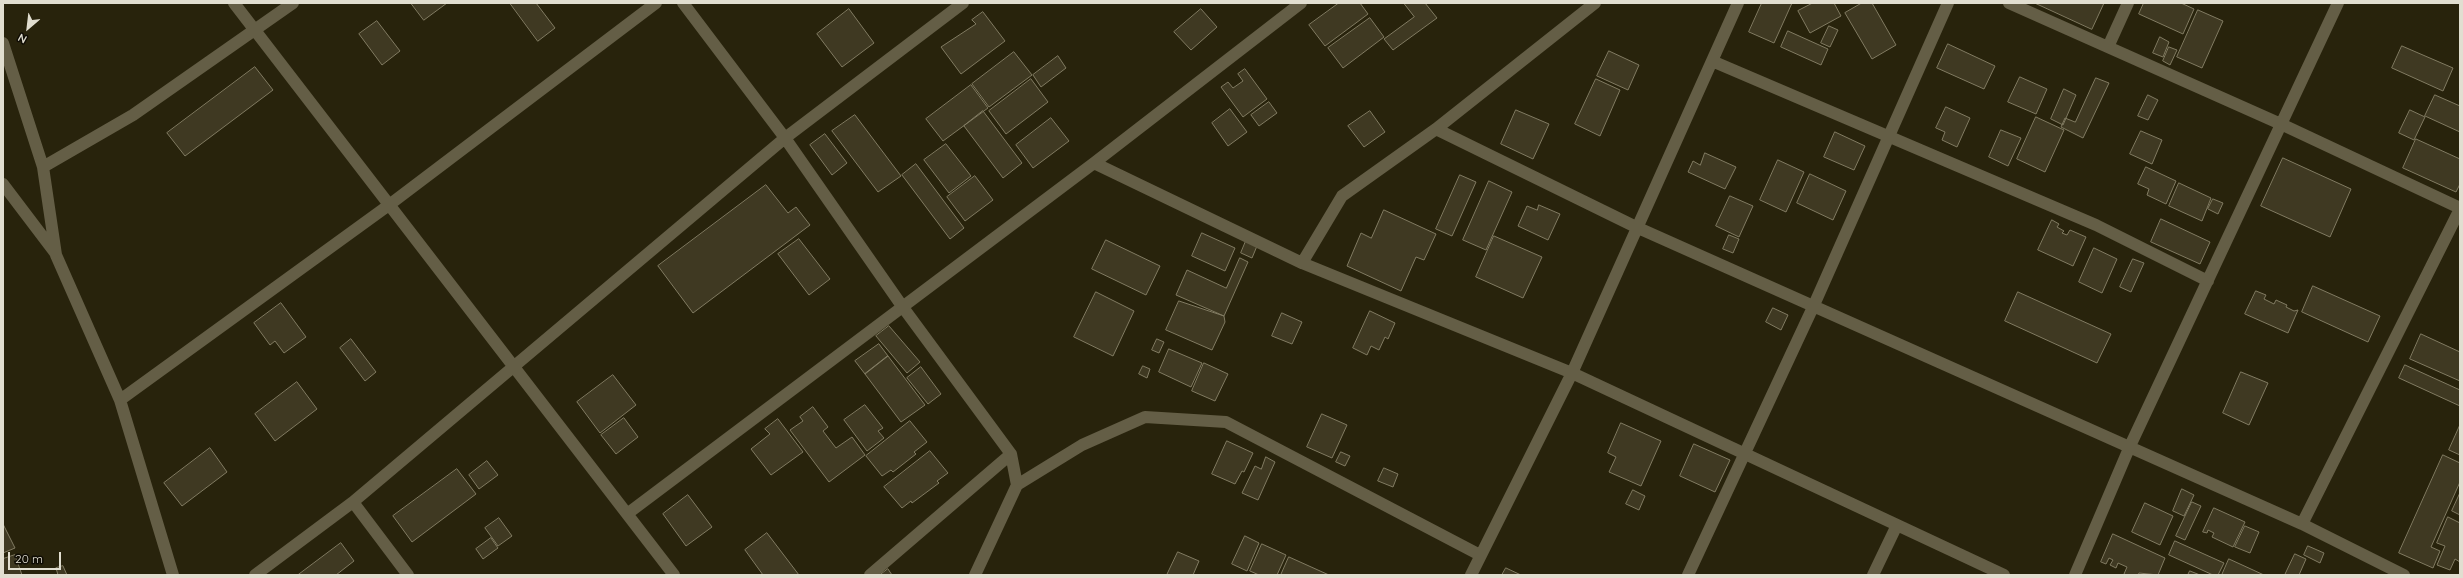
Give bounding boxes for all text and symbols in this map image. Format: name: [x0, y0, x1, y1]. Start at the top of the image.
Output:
north arrow: [8, 8, 48, 48]
text: N: [16, 31, 29, 47]
scale bar: [10, 544, 63, 570]
text: 20 m: [15, 551, 43, 566]

